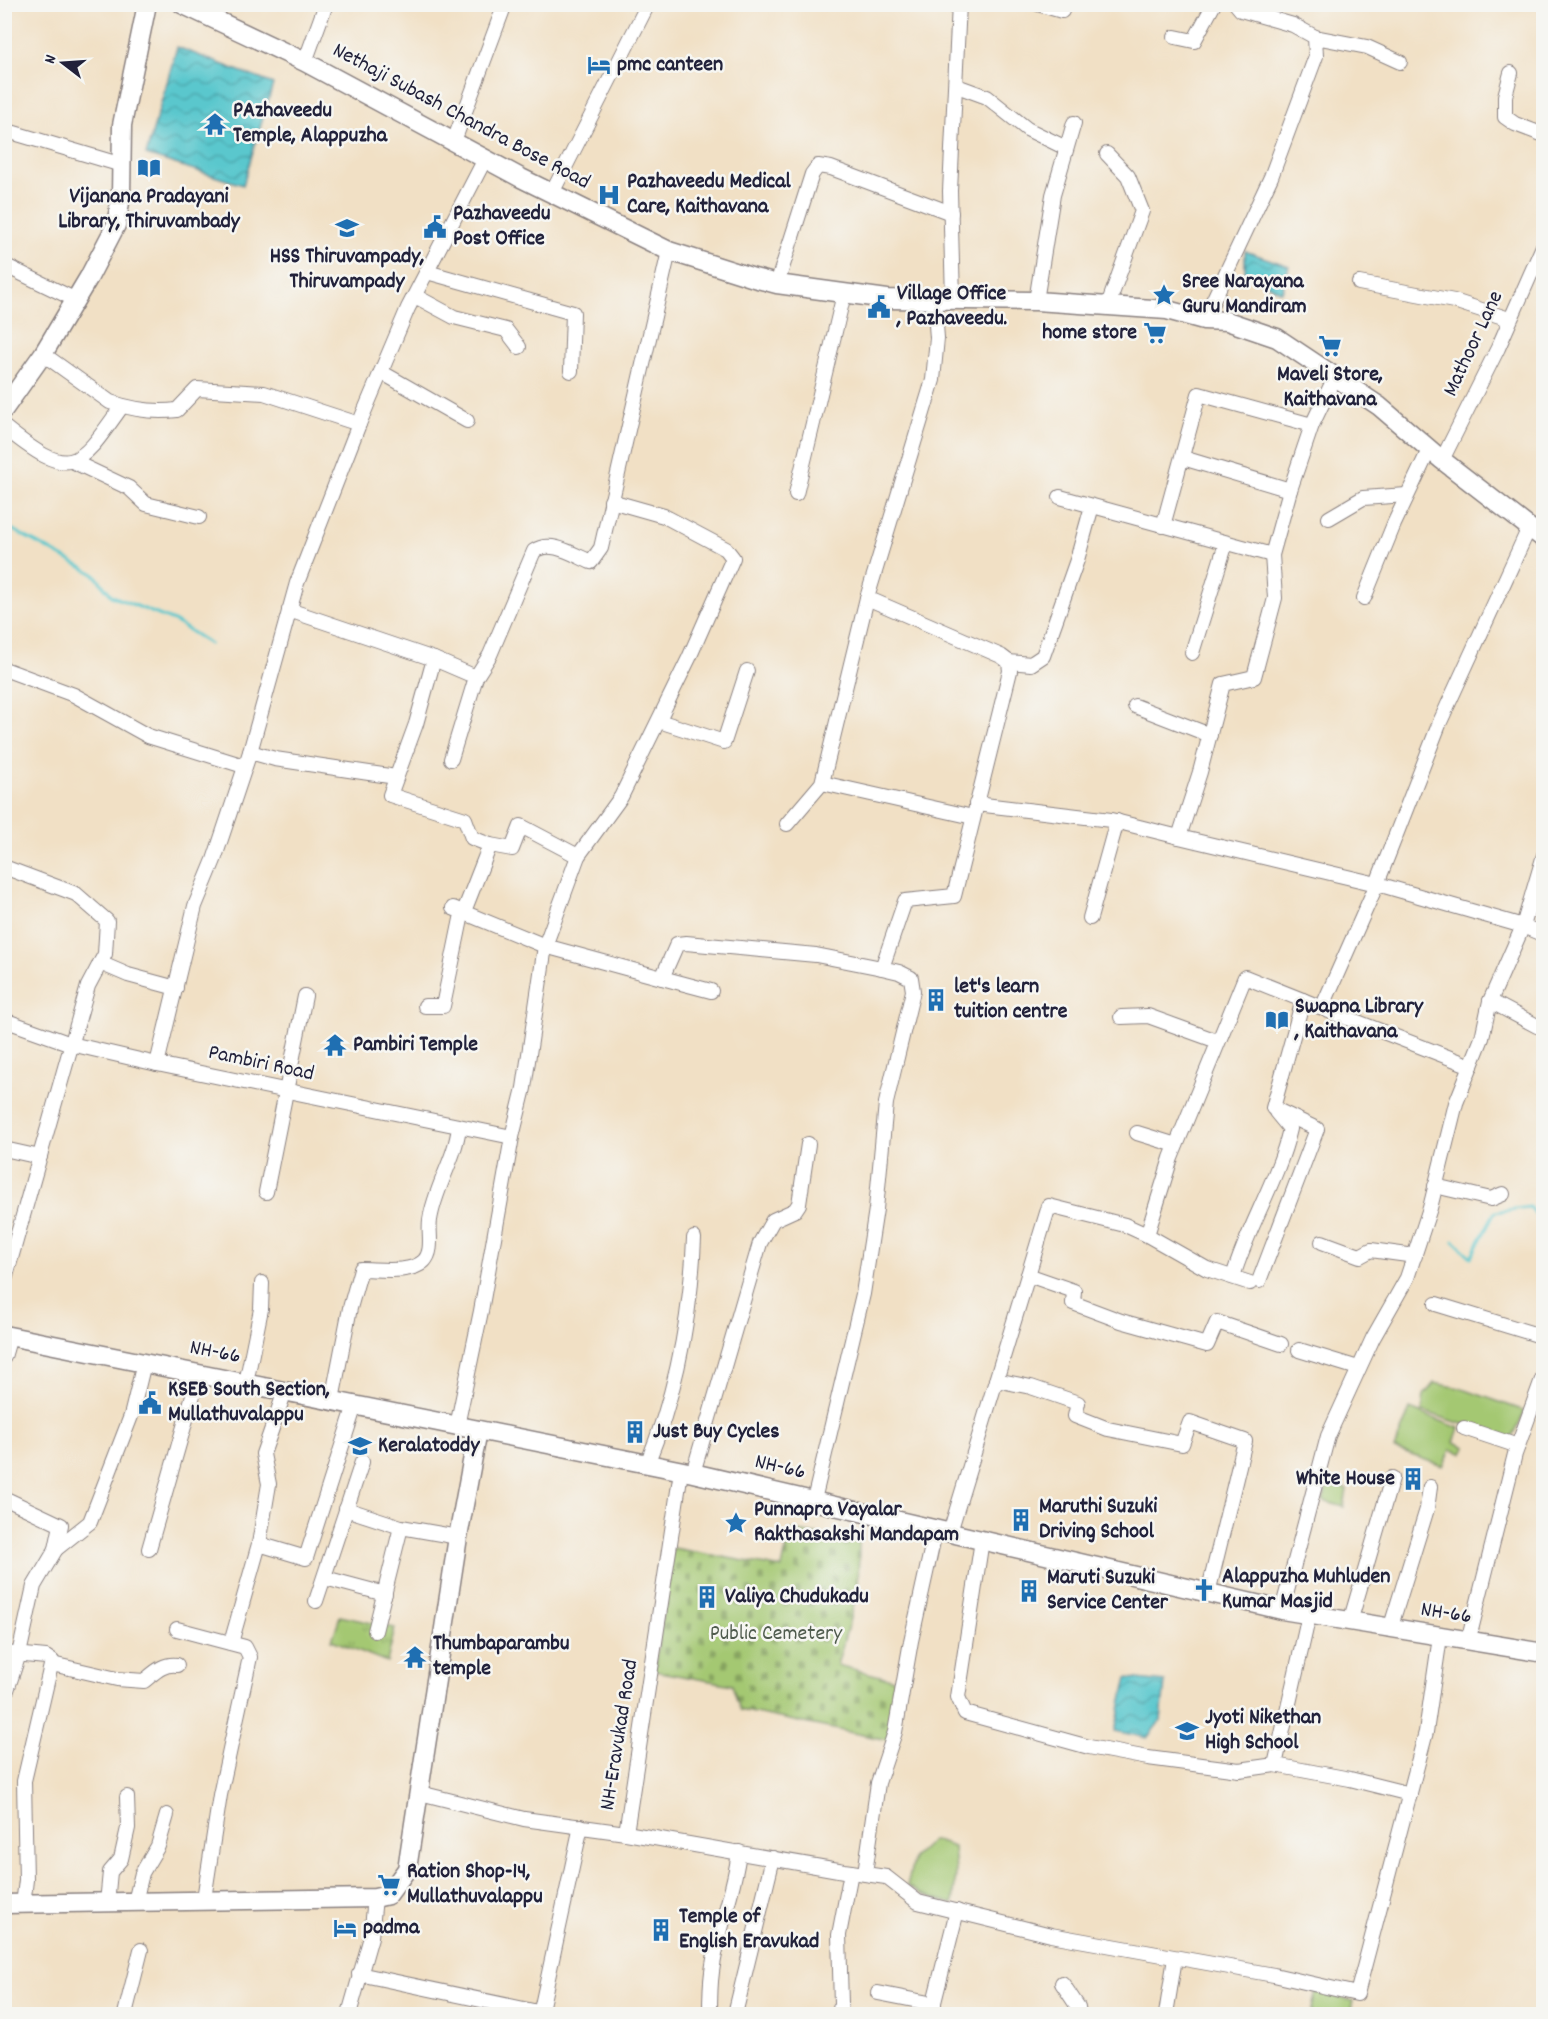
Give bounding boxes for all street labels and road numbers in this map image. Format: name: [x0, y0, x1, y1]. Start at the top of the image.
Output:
street label: Nethaji Subash Chandra Bose Road: [327, 36, 595, 198]
street label: Mathoor Lane: [1436, 286, 1512, 402]
street label: Pambiri Road: [205, 1038, 317, 1090]
street label: NH-66: [187, 1333, 243, 1373]
street label: NH-66: [752, 1447, 808, 1489]
street label: NH-66: [1418, 1595, 1474, 1633]
street label: NH-Eravukad Road: [593, 1657, 647, 1813]

